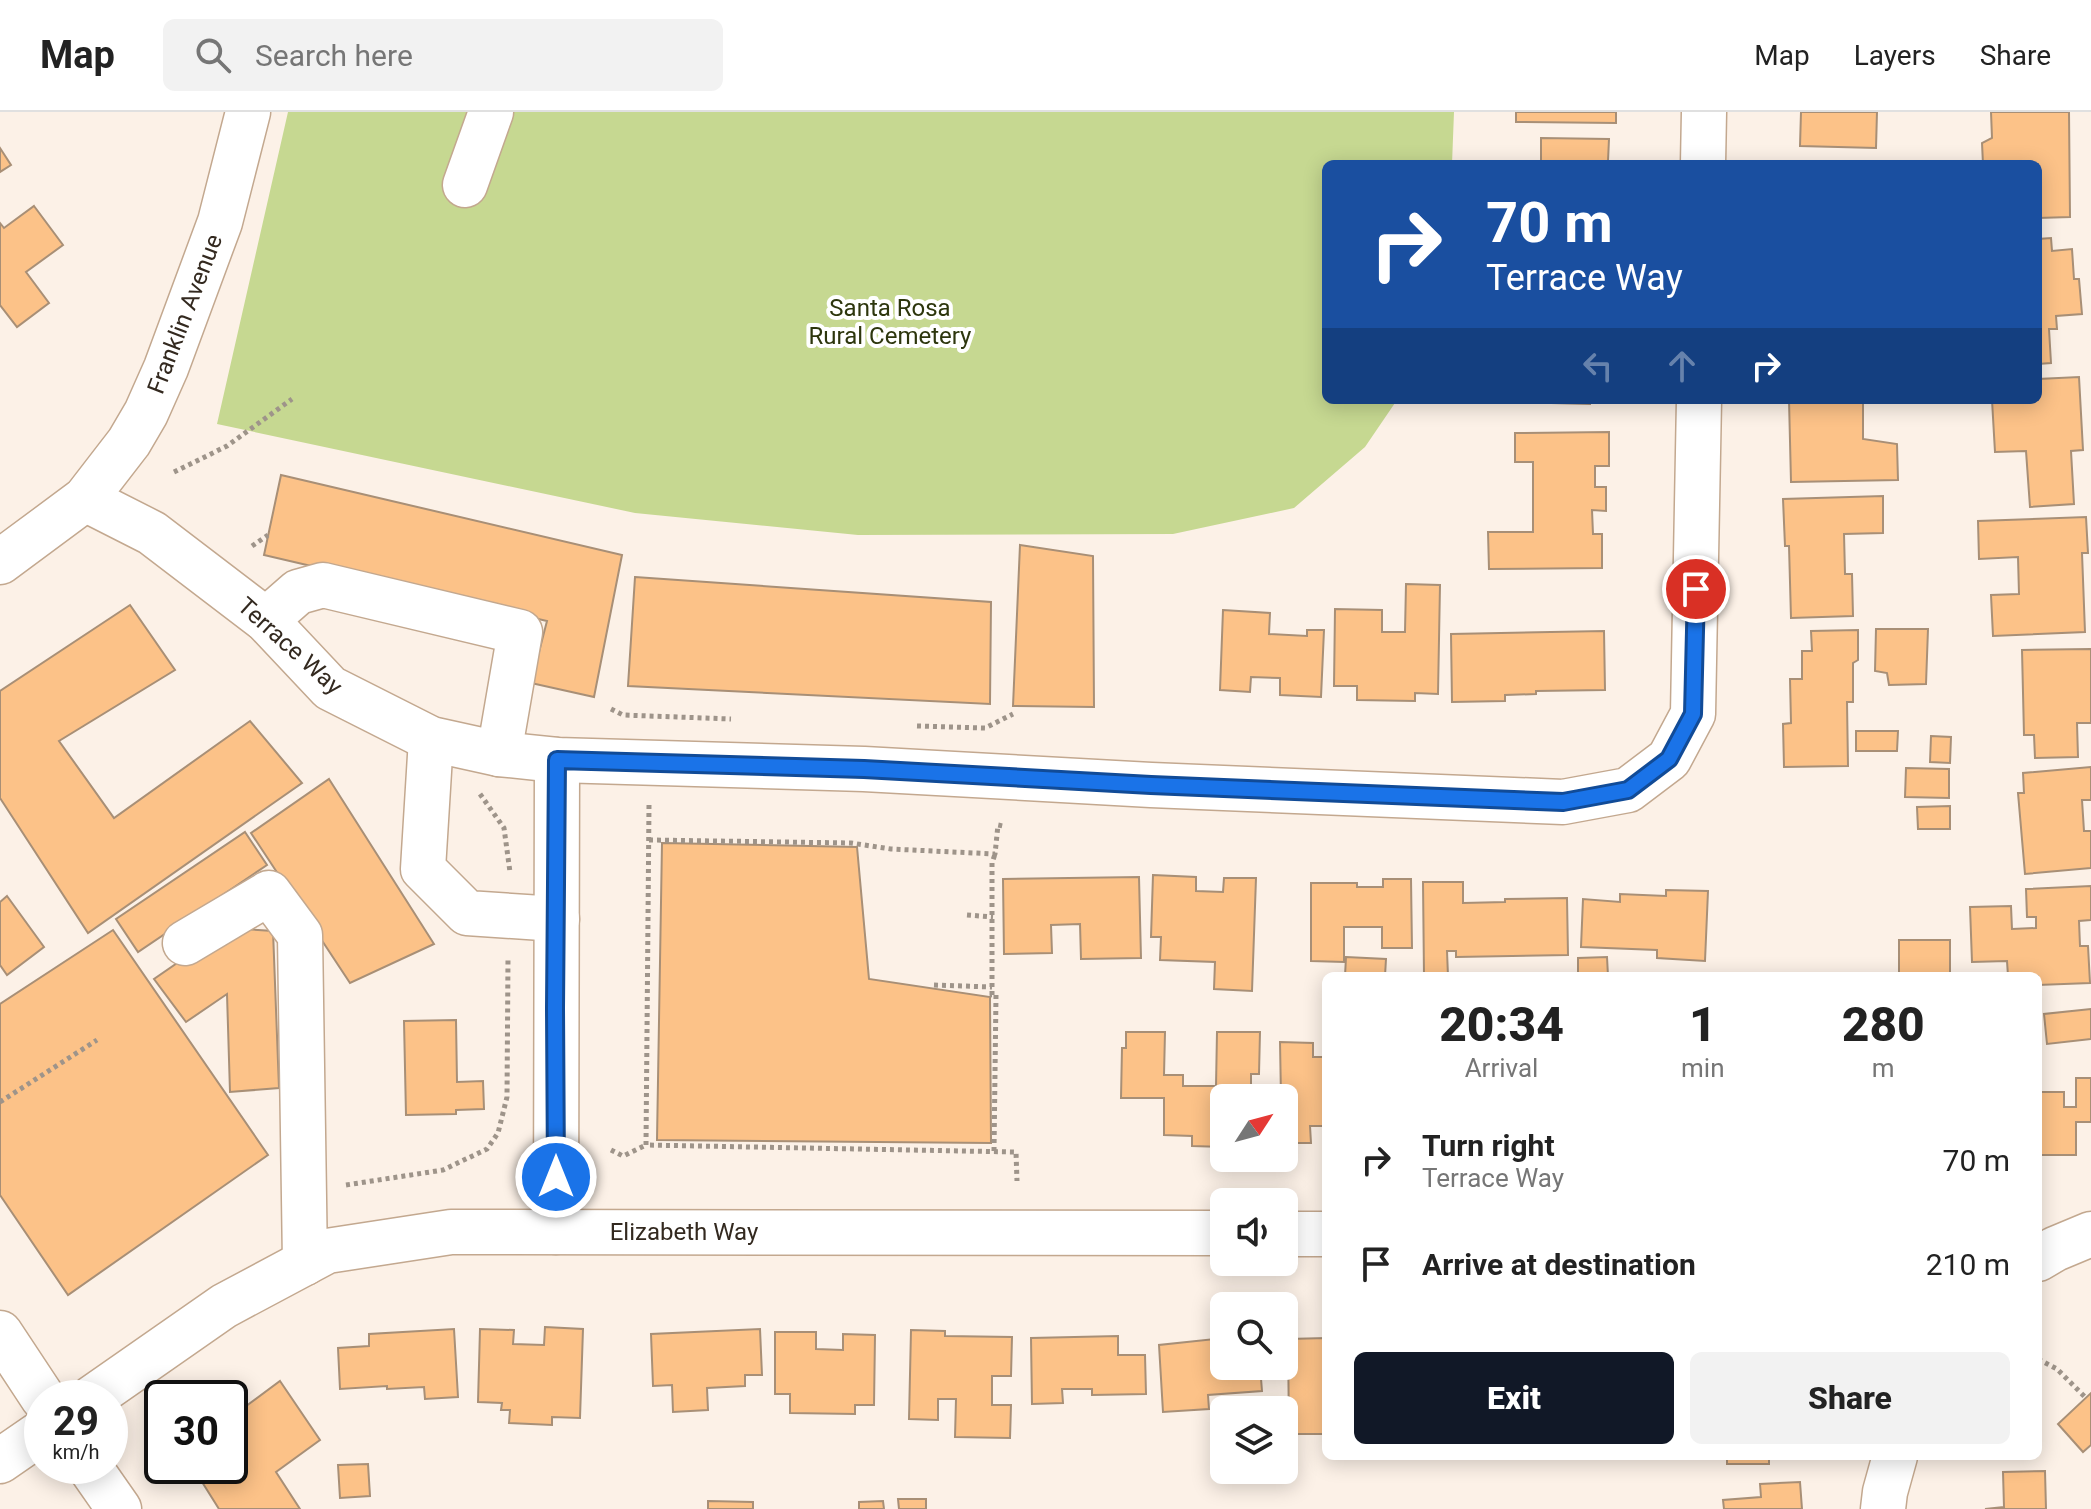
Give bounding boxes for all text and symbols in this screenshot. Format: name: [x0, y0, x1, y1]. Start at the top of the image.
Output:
search box: [163, 19, 723, 91]
text: Map: [40, 33, 115, 77]
icon: search: [191, 33, 235, 77]
text: Search here: [255, 38, 413, 73]
text: Map: [1754, 39, 1810, 72]
text: Layers: [1854, 39, 1936, 72]
text: Share: [1980, 39, 2051, 72]
text: 70 m: [1486, 190, 1613, 256]
icon: right: [1354, 192, 1458, 296]
street label: Franklin Avenue: [142, 230, 228, 398]
text: Terrace Way: [1486, 257, 1683, 299]
park label: Santa Rosa Rural Cemetery: [809, 294, 972, 350]
icon: left: [1576, 344, 1620, 388]
icon: ahead: [1660, 344, 1704, 388]
icon: right: [1744, 344, 1788, 388]
pin: [1662, 555, 1730, 623]
icon: arrive: [1674, 567, 1718, 611]
street label: Terrace Way: [232, 592, 349, 701]
text: 20:34: [1439, 996, 1564, 1053]
text: 1: [1689, 996, 1717, 1053]
text: 280: [1842, 996, 1925, 1053]
text: Arrival: [1465, 1053, 1538, 1083]
text: min: [1681, 1053, 1725, 1083]
text: m: [1872, 1053, 1895, 1083]
north arrow: [1210, 1084, 1298, 1172]
map controls: [1210, 1084, 1298, 1484]
text: Turn right: [1422, 1128, 1555, 1163]
position arrow: [514, 1135, 598, 1219]
icon: right: [1354, 1138, 1398, 1182]
text: 70 m: [1943, 1143, 2010, 1178]
text: Terrace Way: [1422, 1163, 1564, 1193]
button: sound: [1210, 1188, 1298, 1276]
street label: Elizabeth Way: [610, 1218, 759, 1246]
icon: arrive: [1354, 1242, 1398, 1286]
text: Arrive at destination: [1422, 1247, 1696, 1282]
text: 210 m: [1926, 1247, 2010, 1282]
button: search: [1210, 1292, 1298, 1380]
button: Exit: [1354, 1352, 1674, 1444]
button: Share: [1690, 1352, 2010, 1444]
speed limit sign: 30: [144, 1380, 248, 1484]
button: layers: [1210, 1396, 1298, 1484]
text: 29: [53, 1398, 99, 1445]
text: km/h: [53, 1440, 99, 1464]

